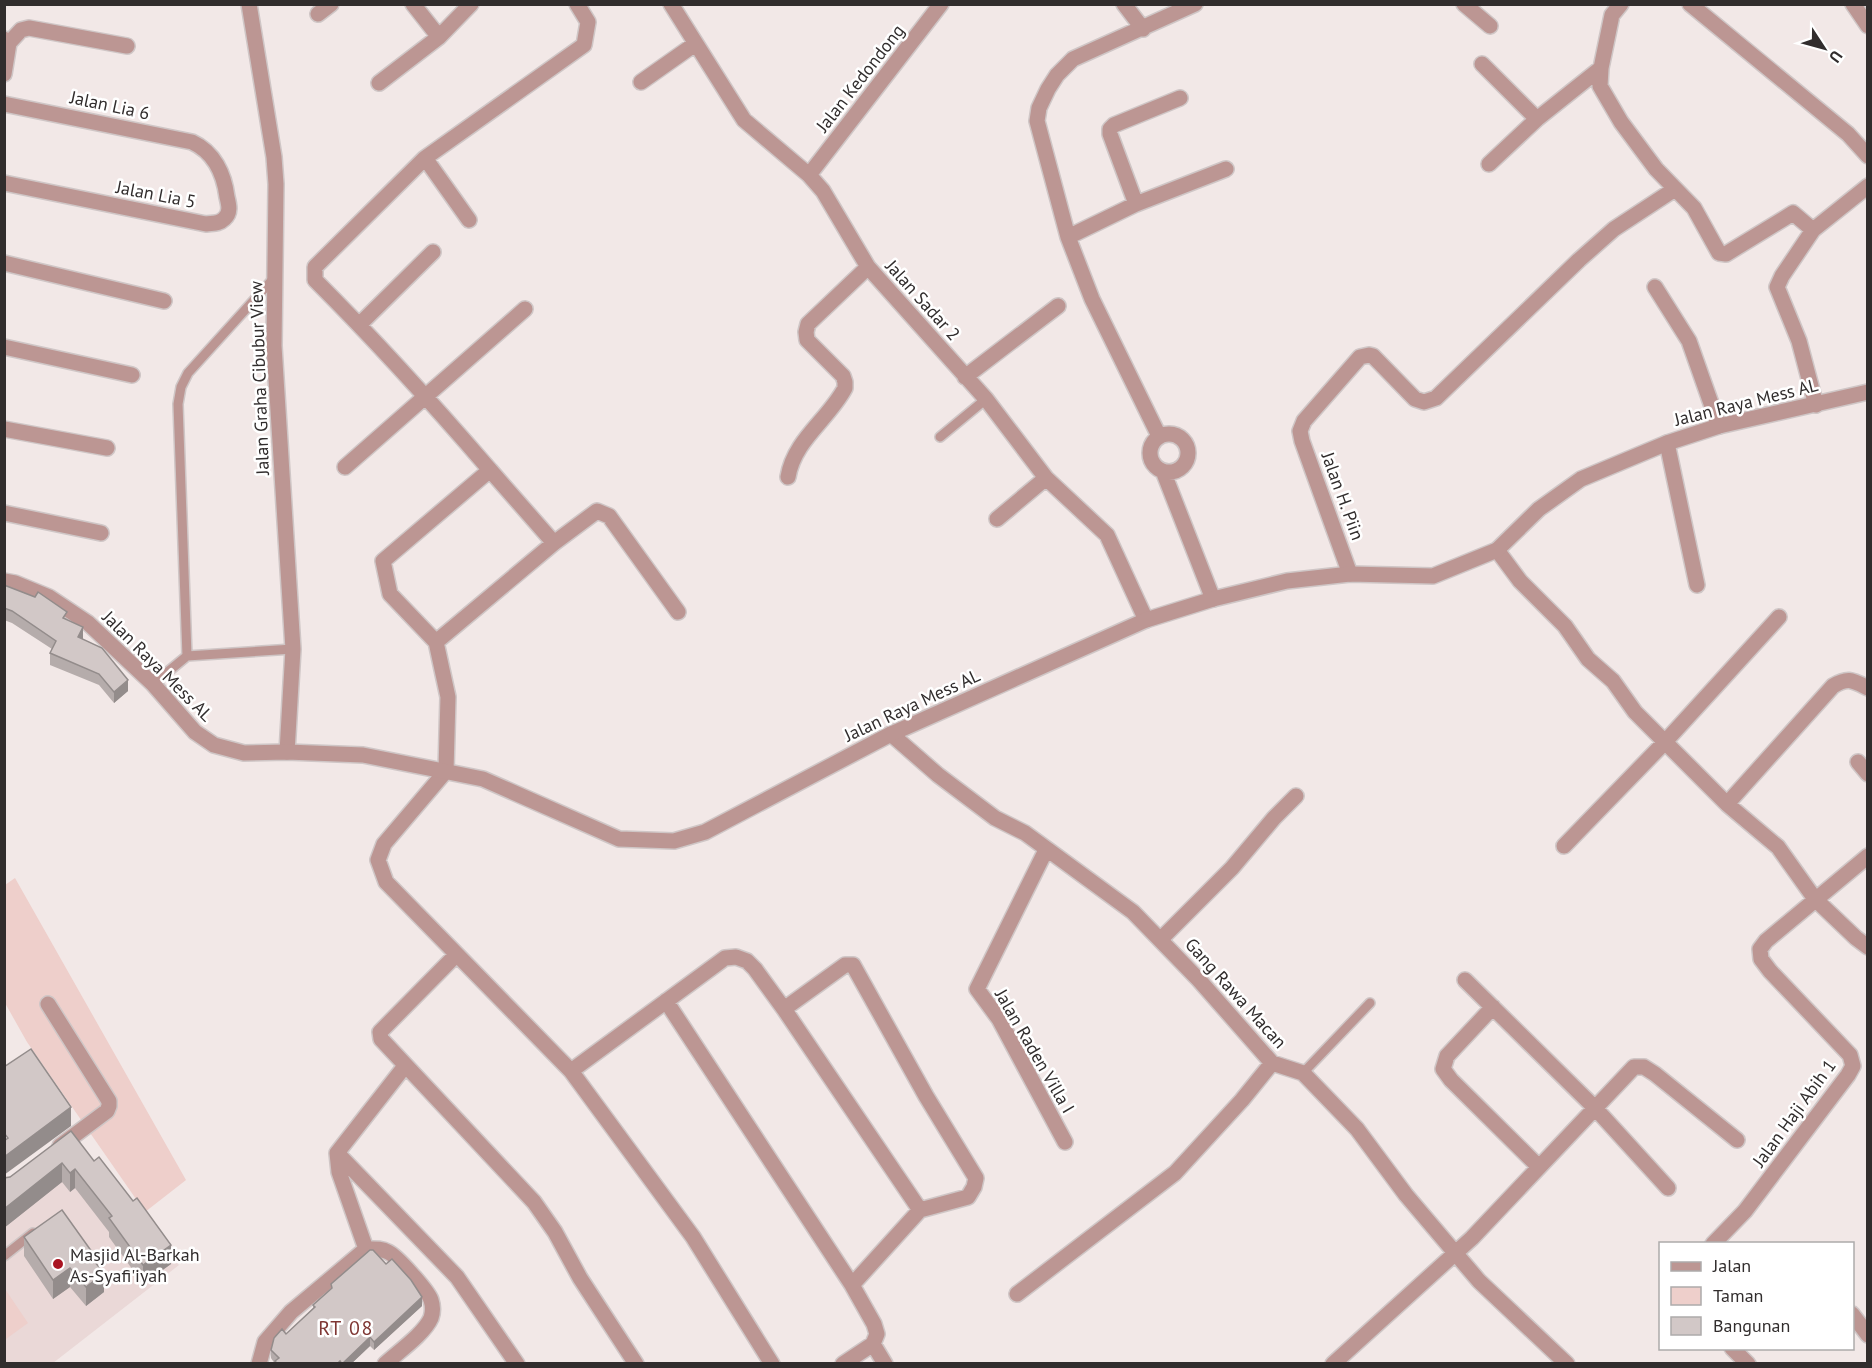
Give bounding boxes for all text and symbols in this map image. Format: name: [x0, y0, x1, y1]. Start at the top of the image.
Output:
north arrow: [1794, 18, 1854, 78]
street label: Jalan Kedondong: [810, 20, 909, 137]
text: U: [1825, 47, 1847, 67]
street label: Jalan Lia 6: [67, 85, 152, 125]
street label: Jalan Lia 5: [113, 175, 198, 213]
street label: Jalan Sadar 2: [880, 254, 965, 345]
street label: Jalan Graha Cibubur View: [244, 280, 274, 476]
street label: Jalan Raya Mess AL: [1671, 373, 1820, 431]
street label: Jalan H. Piin: [1316, 448, 1370, 543]
street label: Jalan Raya Mess AL: [97, 605, 218, 726]
street label: Jalan Raya Mess AL: [840, 663, 984, 747]
street label: Gang Rawa Macan: [1180, 933, 1292, 1053]
street label: Jalan Raden Villa I: [990, 984, 1080, 1117]
street label: Jalan Haji Abih 1: [1747, 1055, 1841, 1172]
legend: [1659, 1242, 1854, 1350]
place label: Masjid Al-Barkah As-Syafi'iyah: [70, 1243, 200, 1287]
text: Jalan: [1712, 1254, 1751, 1277]
marker: Masjid Al-Barkah As-Syafi'iyah: [51, 1257, 65, 1271]
text: Taman: [1713, 1284, 1763, 1307]
text: Bangunan: [1713, 1314, 1790, 1337]
district label: RT 08: [318, 1315, 374, 1341]

